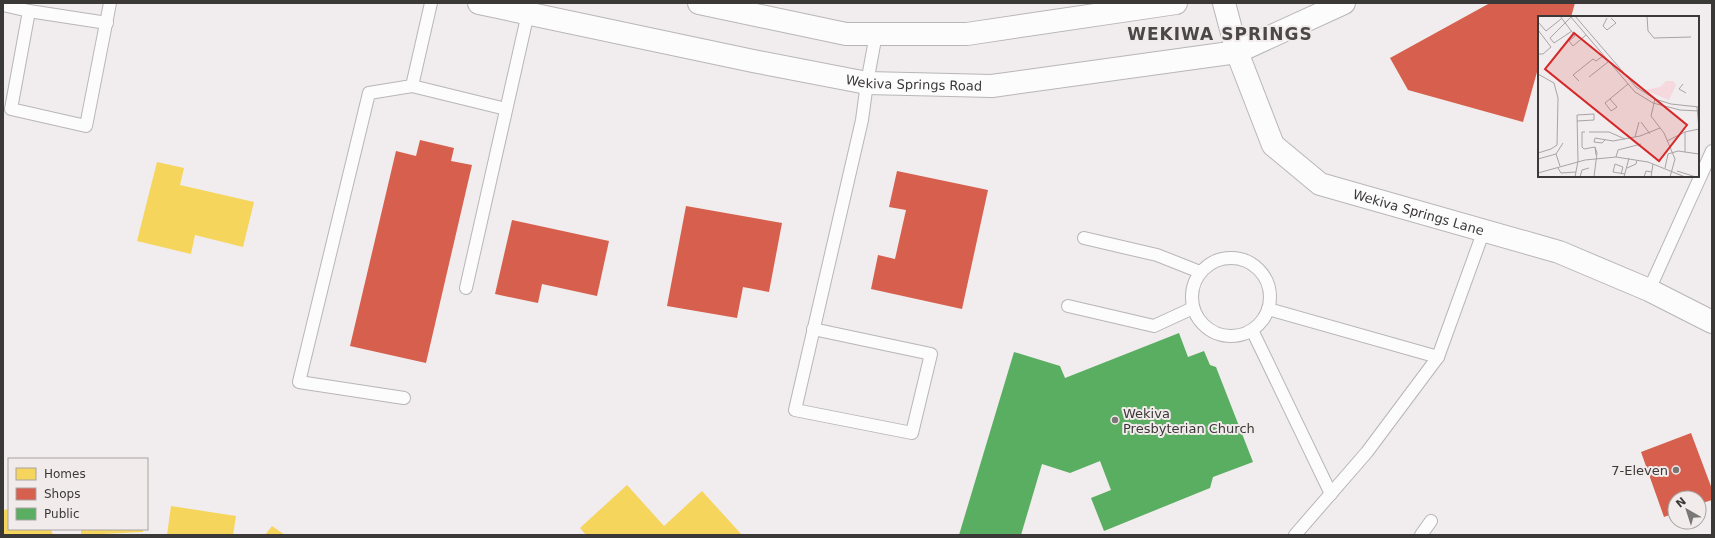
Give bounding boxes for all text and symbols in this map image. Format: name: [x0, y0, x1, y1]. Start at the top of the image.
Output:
inset map: [1538, 16, 1699, 177]
district label: WEKIWA SPRINGS: [1127, 24, 1313, 44]
street label: Wekiva Springs Road: [844, 72, 982, 94]
street label: Wekiva Springs Lane: [1351, 187, 1486, 238]
place label: Wekiva Presbyterian Church: [1123, 406, 1255, 436]
marker: Wekiva Presbyterian Church: [1110, 415, 1120, 425]
legend: [8, 458, 148, 530]
place label: 7-Eleven: [1611, 463, 1668, 478]
marker: 7-Eleven: [1671, 465, 1681, 475]
text: Homes: [44, 467, 86, 481]
text: Shops: [44, 487, 80, 501]
north arrow: [1667, 490, 1707, 530]
text: N: [1673, 495, 1689, 511]
text: Public: [44, 507, 80, 521]

